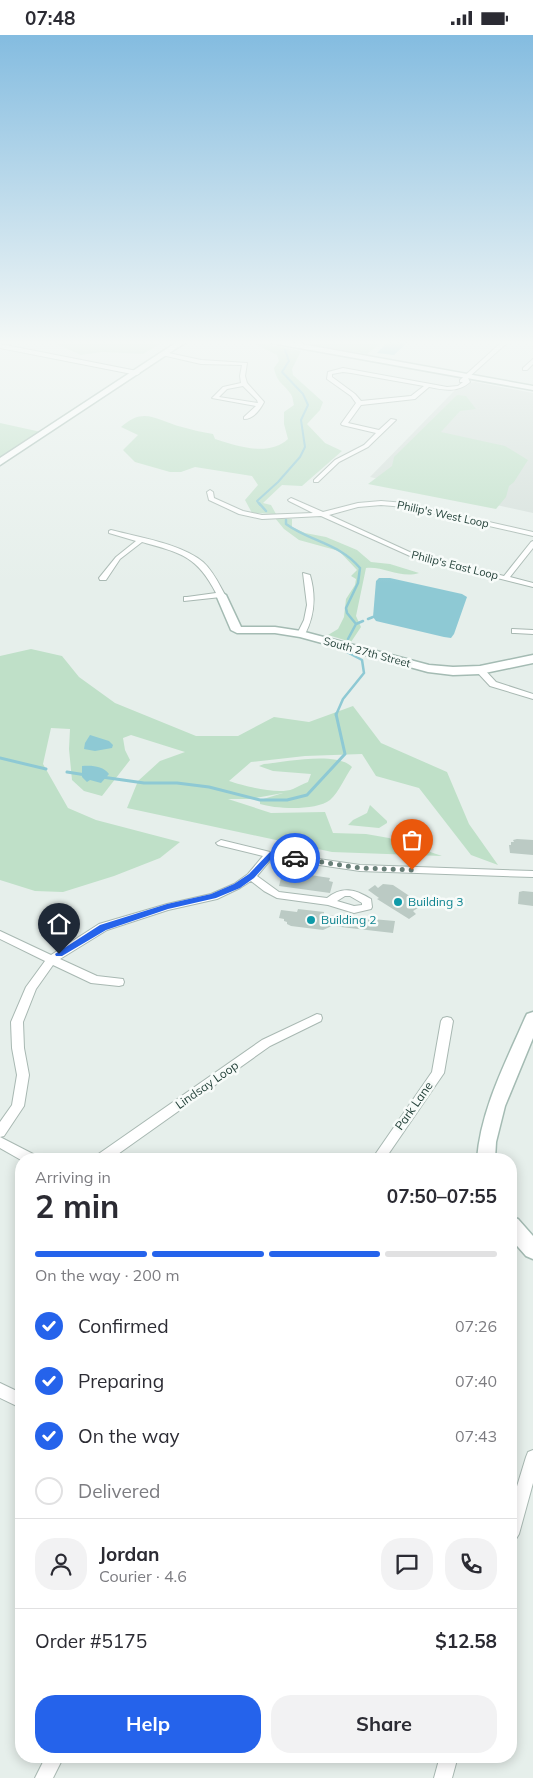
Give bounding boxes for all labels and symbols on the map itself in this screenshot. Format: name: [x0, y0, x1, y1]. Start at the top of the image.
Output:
street label: Philip's West Loop: [396, 497, 491, 531]
street label: Philip's East Loop: [410, 547, 500, 583]
street label: South 27th Street: [322, 634, 412, 670]
pin: [391, 819, 433, 870]
courier: [270, 833, 320, 883]
place label: Building 3: [408, 894, 463, 909]
marker: Building 3: [392, 896, 404, 908]
pin: [38, 903, 80, 954]
place label: Building 2: [321, 912, 376, 927]
marker: Building 2: [305, 914, 317, 926]
street label: Lindsay Loop: [172, 1057, 241, 1112]
street label: Park Lane: [391, 1079, 436, 1133]

